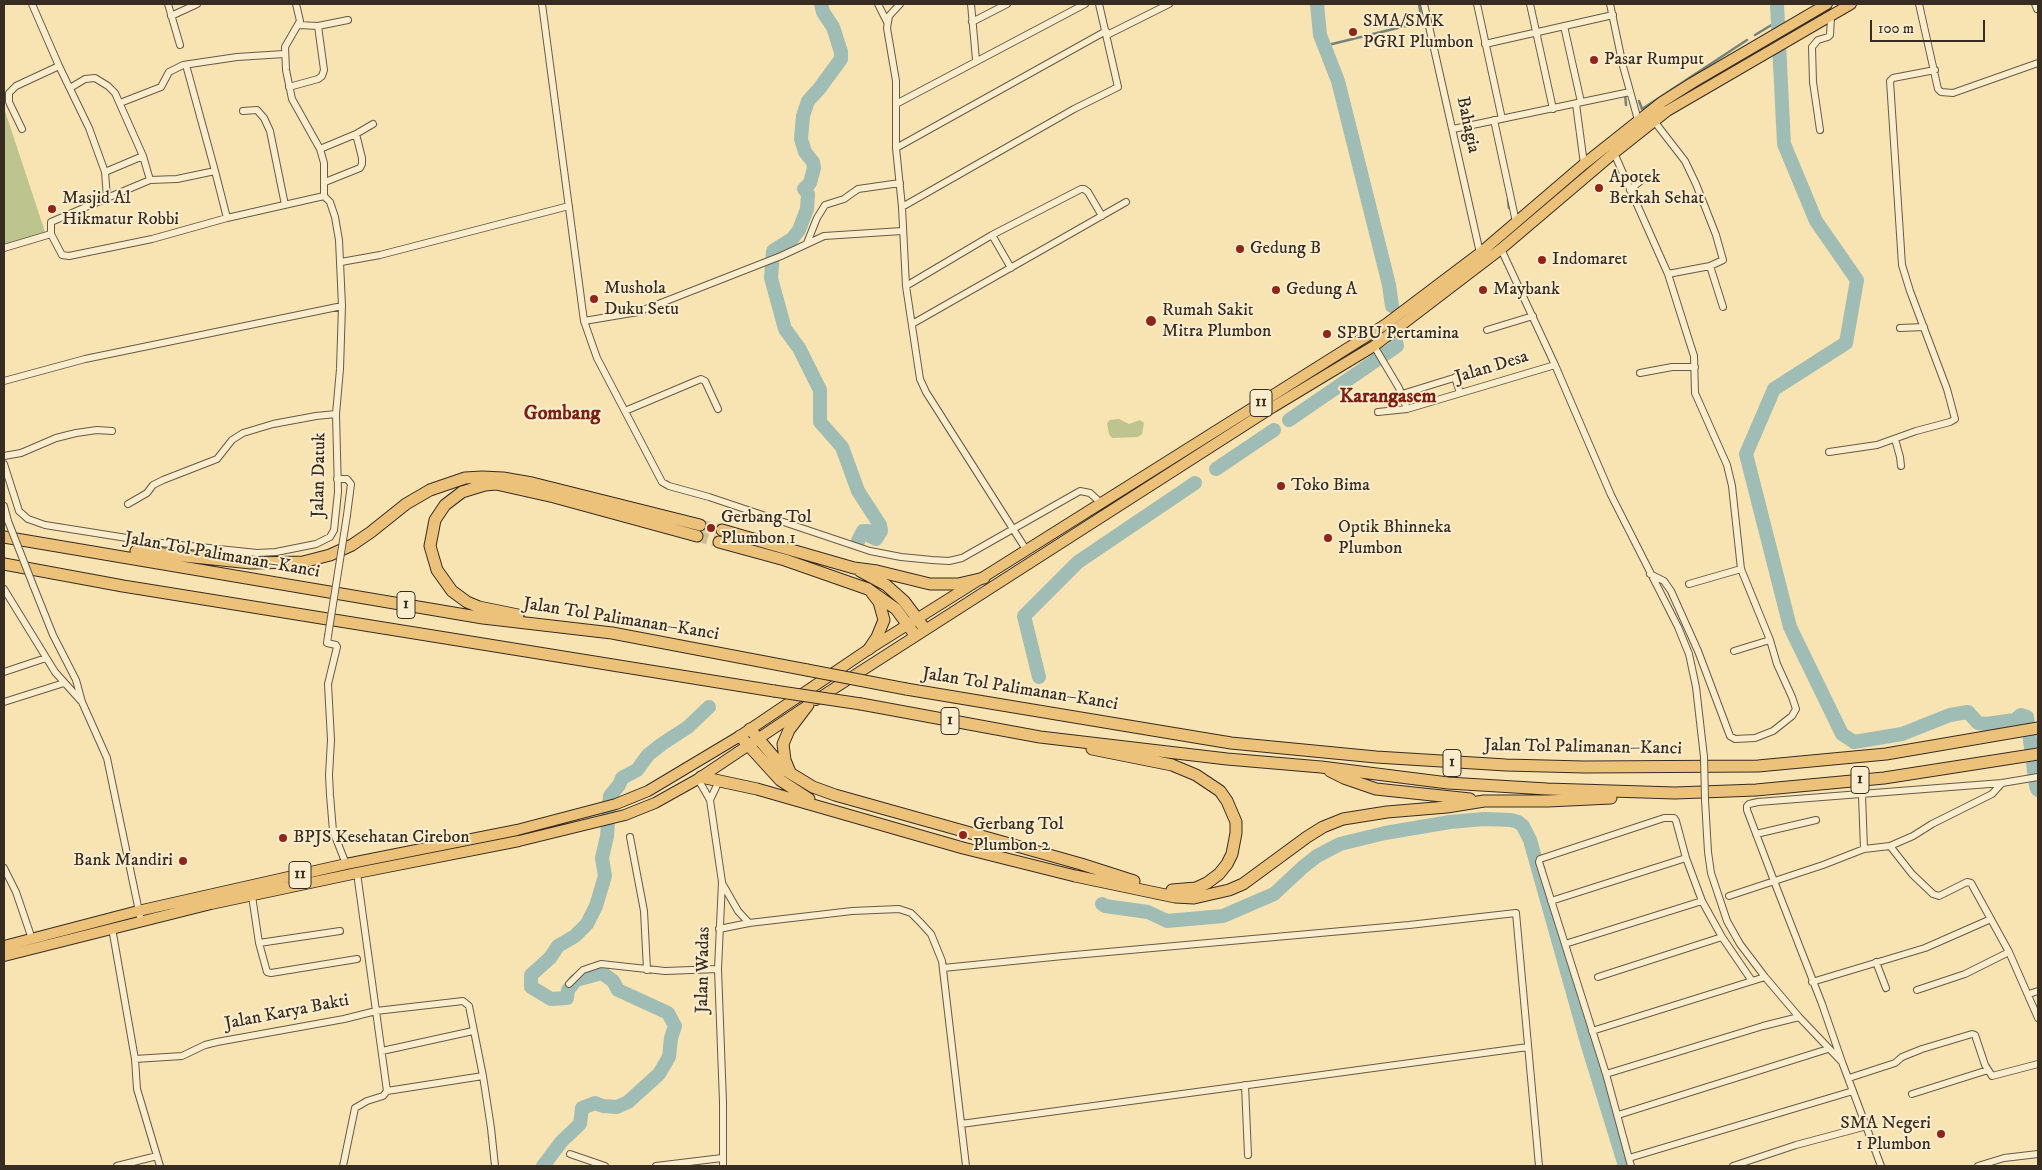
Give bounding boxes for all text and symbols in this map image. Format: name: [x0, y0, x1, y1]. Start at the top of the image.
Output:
scale bar: [1872, 10, 1987, 42]
place label: SMA/SMK PGRI Plumbon: [1363, 11, 1474, 54]
text: 100 m: [1878, 19, 1914, 38]
marker: SMA/SMK PGRI Plumbon: [1347, 26, 1359, 38]
place label: Pasar Rumput: [1604, 49, 1704, 71]
marker: Pasar Rumput: [1588, 54, 1600, 66]
street label: Bahagia: [1450, 95, 1484, 155]
place label: Apotek Berkah Sehat: [1609, 167, 1704, 210]
marker: Apotek Berkah Sehat: [1593, 182, 1605, 194]
place label: Masjid Al Hikmatur Robbi: [62, 188, 179, 230]
marker: Masjid Al Hikmatur Robbi: [46, 203, 58, 215]
place label: Gedung B: [1250, 238, 1321, 260]
marker: Gedung B: [1234, 243, 1246, 255]
place label: Indomaret: [1552, 249, 1628, 271]
marker: Indomaret: [1536, 254, 1548, 266]
place label: Mushola Duku Setu: [604, 278, 679, 320]
place label: Gedung A: [1286, 279, 1357, 301]
place label: Maybank: [1493, 279, 1560, 301]
marker: Gedung A: [1270, 284, 1282, 296]
marker: Maybank: [1477, 284, 1489, 296]
marker: Mushola Duku Setu: [588, 293, 600, 305]
place label: Rumah Sakit Mitra Plumbon: [1162, 300, 1271, 342]
marker: Rumah Sakit Mitra Plumbon: [1144, 314, 1158, 328]
place label: SPBU Pertamina: [1337, 323, 1459, 345]
marker: SPBU Pertamina: [1321, 328, 1333, 340]
street label: Jalan Desa: [1453, 347, 1531, 389]
district label: Karangasem: [1339, 386, 1437, 410]
road number: 11: [1250, 389, 1272, 416]
district label: Gombang: [524, 403, 600, 427]
street label: Jalan Datuk: [308, 432, 332, 518]
place label: Toko Bima: [1291, 475, 1370, 497]
marker: Toko Bima: [1275, 480, 1287, 492]
place label: Gerbang Tol Plumbon 1: [721, 507, 812, 550]
place label: Optik Bhinneka Plumbon: [1338, 517, 1451, 560]
marker: Gerbang Tol Plumbon 1: [705, 522, 717, 534]
street label: Jalan Tol Palimanan–Kanci: [123, 528, 321, 584]
marker: Optik Bhinneka Plumbon: [1322, 532, 1334, 544]
road number: 1: [397, 592, 415, 618]
street label: Jalan Tol Palimanan–Kanci: [522, 594, 720, 646]
street label: Jalan Tol Palimanan–Kanci: [921, 664, 1119, 716]
road number: 1: [941, 708, 959, 734]
street label: Jalan Tol Palimanan–Kanci: [1484, 735, 1682, 761]
road number: 1: [1443, 750, 1461, 776]
road number: 1: [1851, 766, 1869, 794]
place label: Gerbang Tol Plumbon 2: [973, 814, 1064, 856]
place label: BPJS Kesehatan Cirebon: [293, 827, 470, 849]
marker: Gerbang Tol Plumbon 2: [957, 829, 969, 841]
marker: BPJS Kesehatan Cirebon: [277, 832, 289, 844]
place label: Bank Mandiri: [73, 850, 173, 872]
marker: Bank Mandiri: [177, 855, 189, 867]
road number: 11: [289, 862, 311, 888]
street label: Jalan Wadas: [692, 927, 716, 1013]
street label: Jalan Karya Bakti: [223, 990, 351, 1036]
place label: SMA Negeri 1 Plumbon: [1840, 1113, 1931, 1156]
marker: SMA Negeri 1 Plumbon: [1935, 1128, 1947, 1140]

